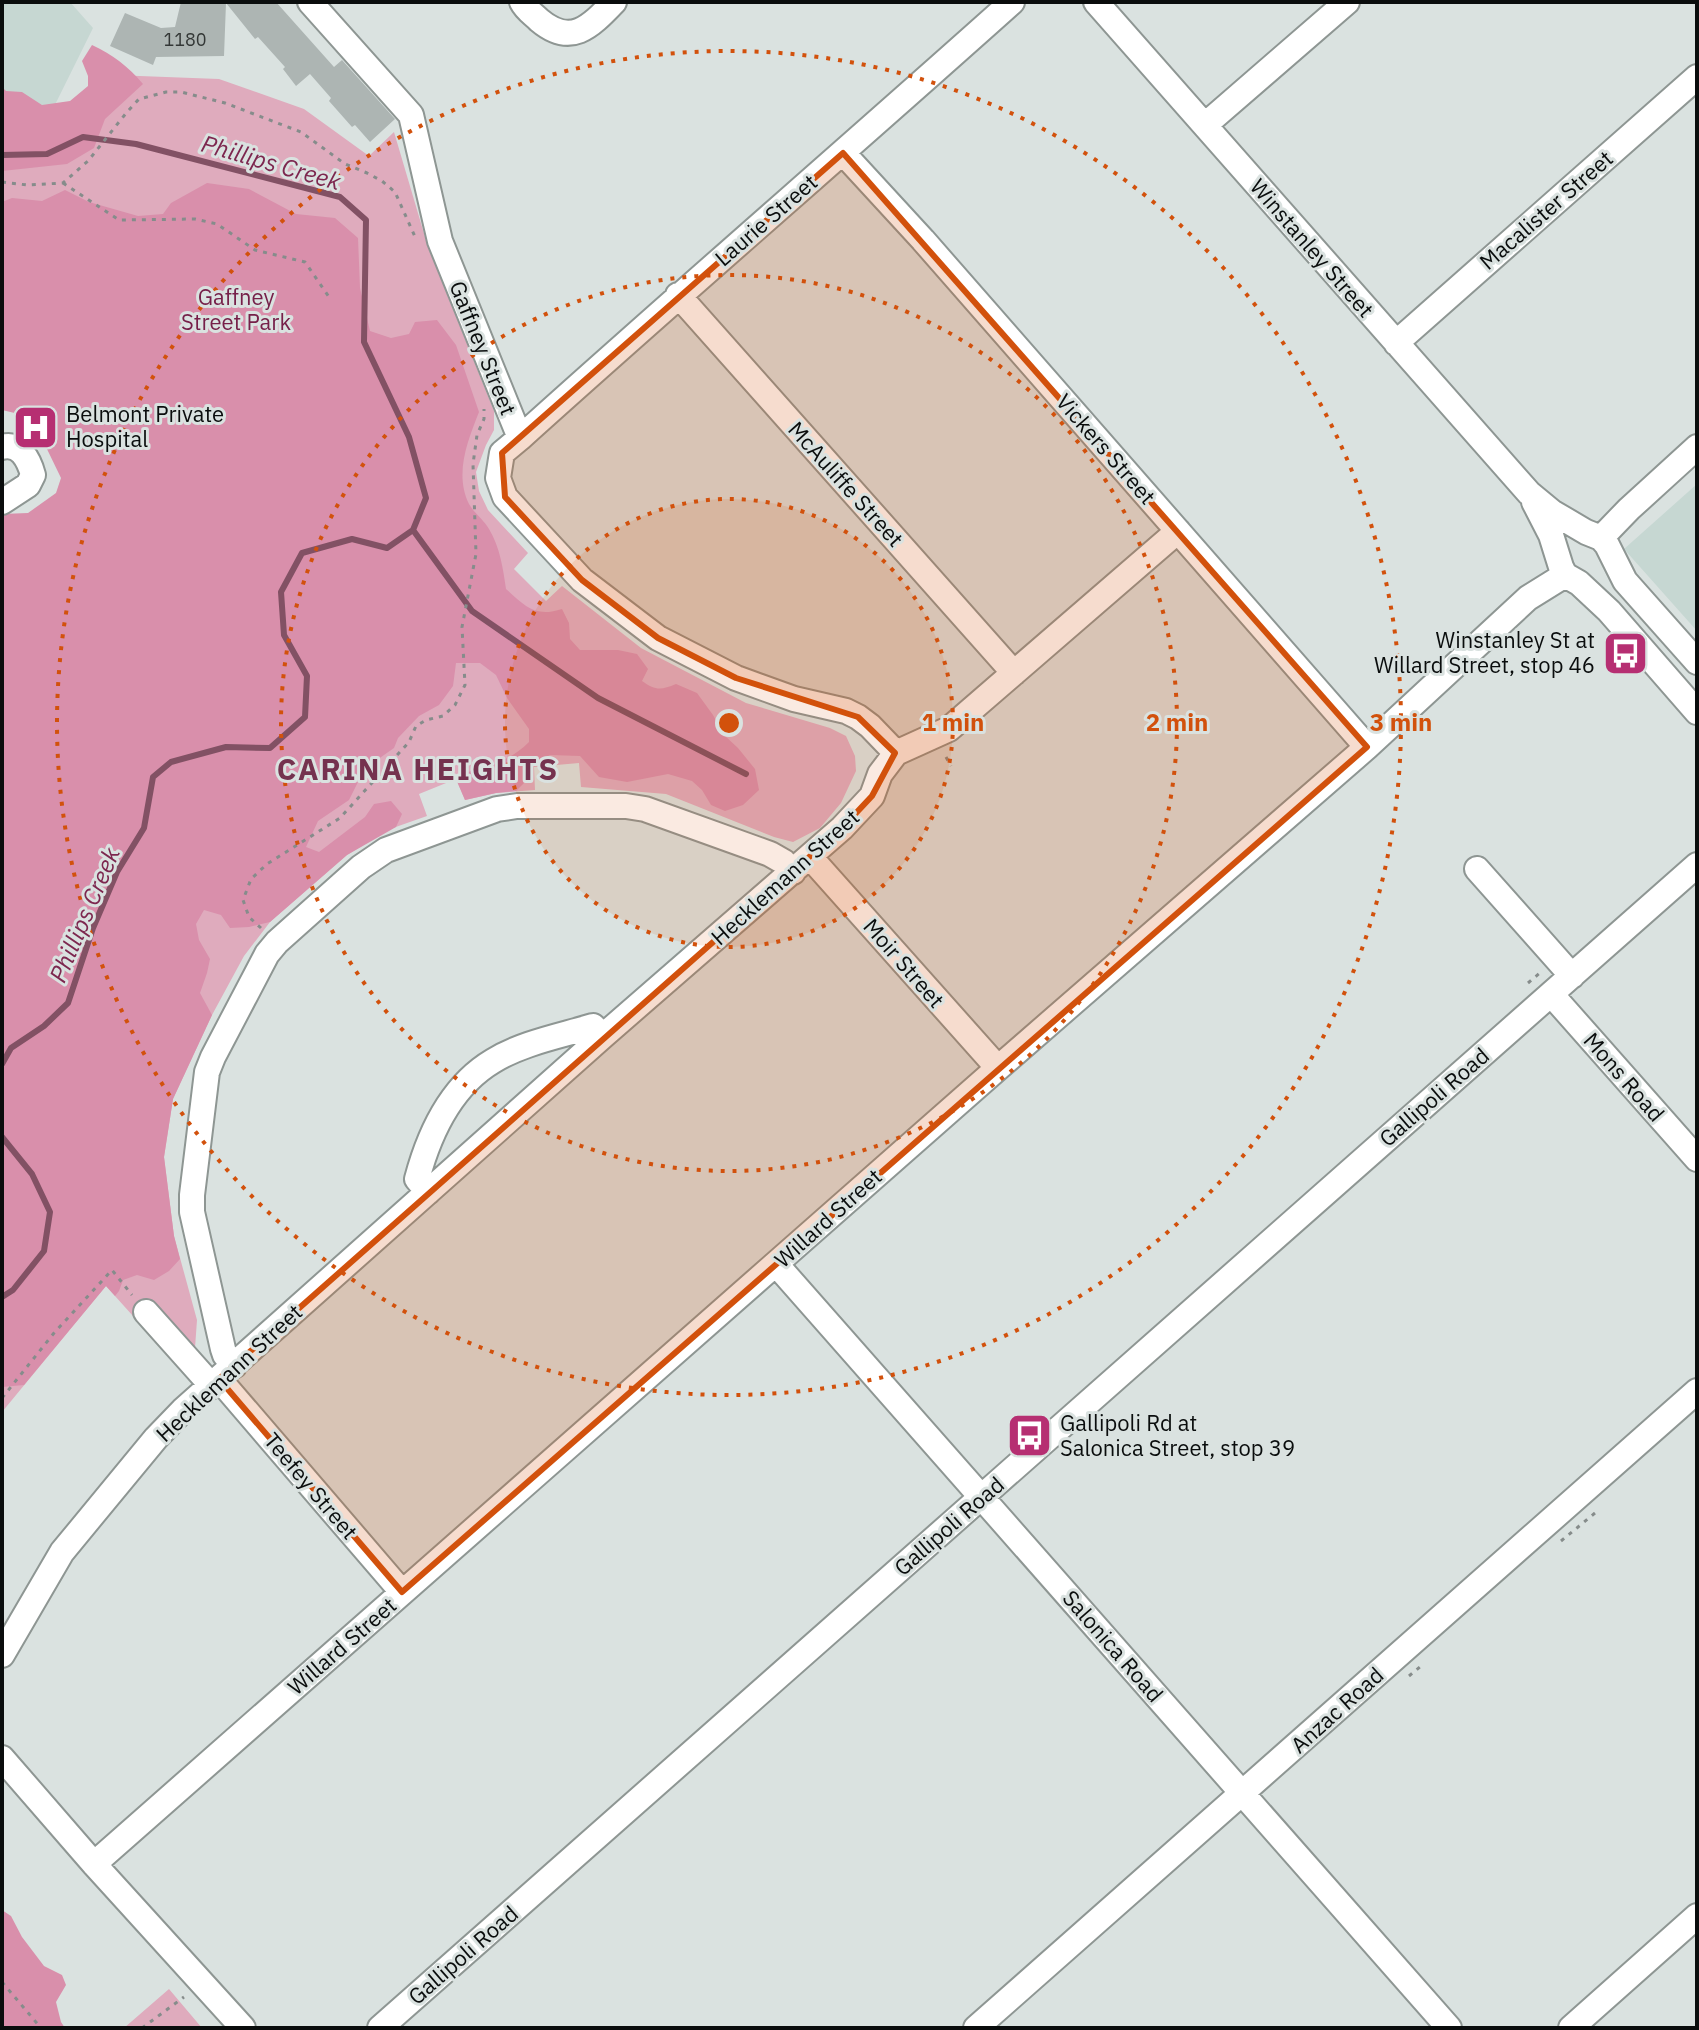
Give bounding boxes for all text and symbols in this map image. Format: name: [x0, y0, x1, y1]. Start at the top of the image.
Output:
house number: 1180: [163, 28, 207, 51]
water label: Phillips Creek: [198, 127, 345, 197]
street label: Macalister Street: [1473, 144, 1619, 276]
street label: Laurie Street: [708, 167, 823, 272]
street label: Winstanley Street: [1244, 172, 1381, 323]
street label: Gaffney Street: [443, 276, 524, 419]
park label: Gaffney Street Park: [181, 282, 291, 336]
street label: Vickers Street: [1050, 387, 1162, 510]
place label: Belmont Private Hospital: [66, 399, 224, 453]
hospital icon: Belmont Private Hospital: [11, 403, 59, 451]
street label: McAuliffe Street: [782, 415, 910, 552]
place label: Winstanley St at Willard Street, stop 46: [1374, 625, 1595, 679]
bus stop icon: Winstanley St at Willard Street, stop 46: [1602, 629, 1650, 677]
text: 1 min: [922, 706, 984, 738]
text: 2 min: [1146, 706, 1208, 738]
text: 3 min: [1370, 706, 1432, 738]
centre of rings: [715, 709, 743, 737]
district label: CARINA HEIGHTS: [277, 749, 559, 788]
street label: Hecklemann Street: [704, 802, 865, 951]
water label: Phillips Creek: [41, 842, 127, 987]
street label: Moir Street: [858, 912, 951, 1013]
street label: Mons Road: [1578, 1026, 1671, 1127]
street label: Gallipoli Road: [1373, 1041, 1495, 1152]
street label: Willard Street: [768, 1162, 888, 1274]
street label: Hecklemann Street: [149, 1297, 308, 1448]
place label: Gallipoli Rd at Salonica Street, stop 39: [1060, 1408, 1295, 1462]
bus stop icon: Gallipoli Rd at Salonica Street, stop 39: [1005, 1412, 1053, 1460]
street label: Teefey Street: [258, 1426, 365, 1545]
street label: Gallipoli Road: [888, 1470, 1010, 1581]
street label: Salonica Road: [1057, 1584, 1170, 1708]
street label: Willard Street: [281, 1590, 402, 1701]
street label: Anzac Road: [1284, 1660, 1389, 1759]
street label: Gallipoli Road: [402, 1899, 524, 2010]

